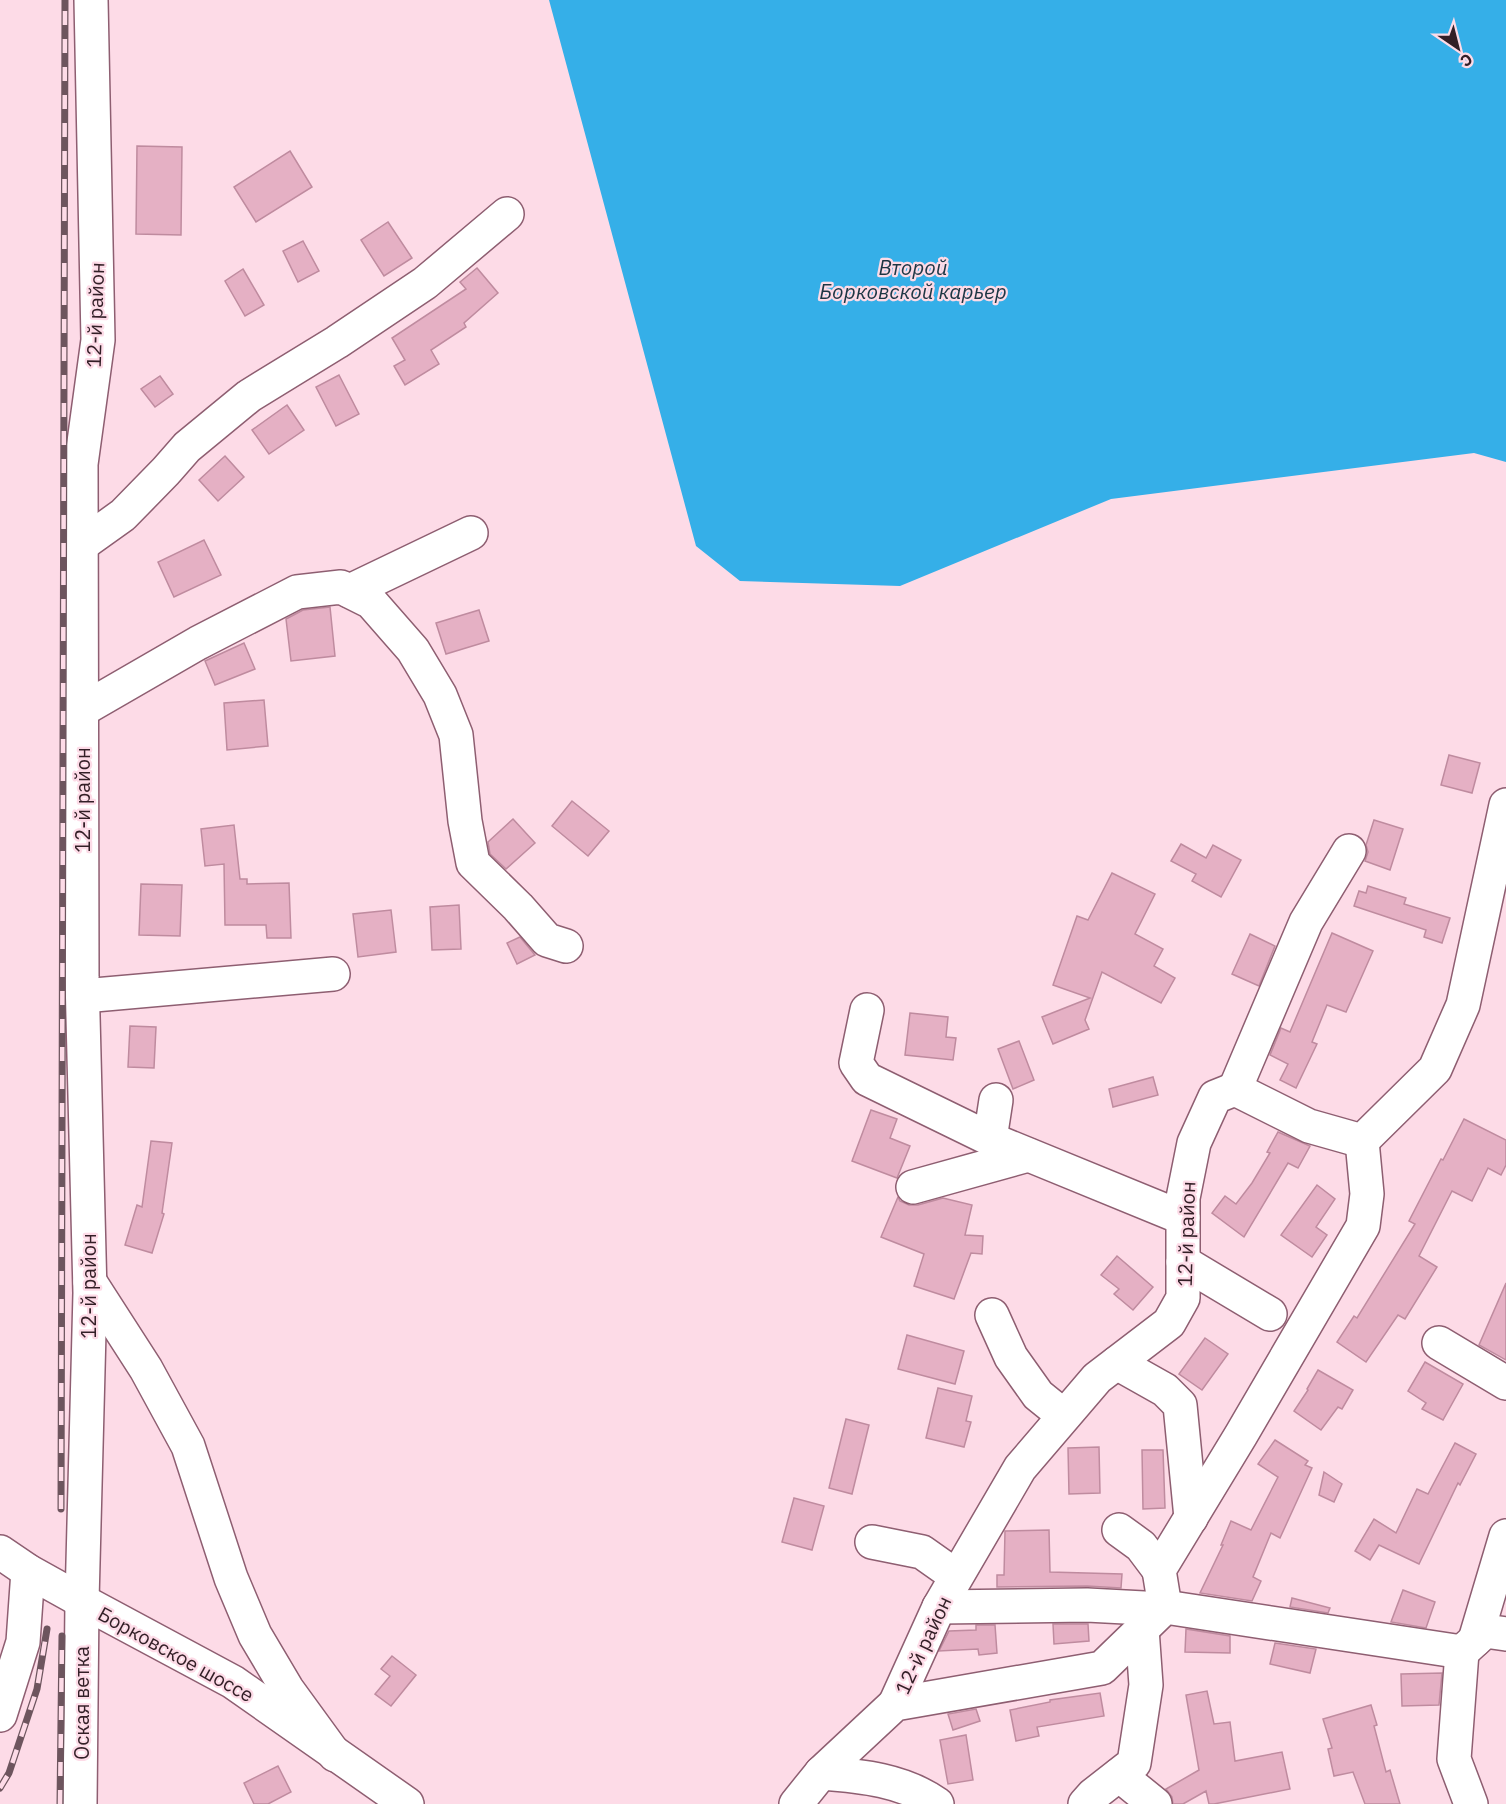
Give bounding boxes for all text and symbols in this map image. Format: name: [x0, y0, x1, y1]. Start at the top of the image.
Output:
north arrow: [1428, 18, 1488, 78]
text: С: [1457, 49, 1477, 71]
water label: Второй Борковской карьер: [819, 253, 1007, 305]
street label: 12-й район: [80, 262, 110, 368]
street label: 12-й район: [69, 747, 96, 853]
street label: 12-й район: [1171, 1181, 1201, 1287]
street label: 12-й район: [75, 1233, 102, 1339]
street label: 12-й район: [888, 1592, 958, 1698]
street label: Борковское шоссе: [93, 1600, 259, 1708]
street label: Оская ветка: [68, 1646, 95, 1760]

